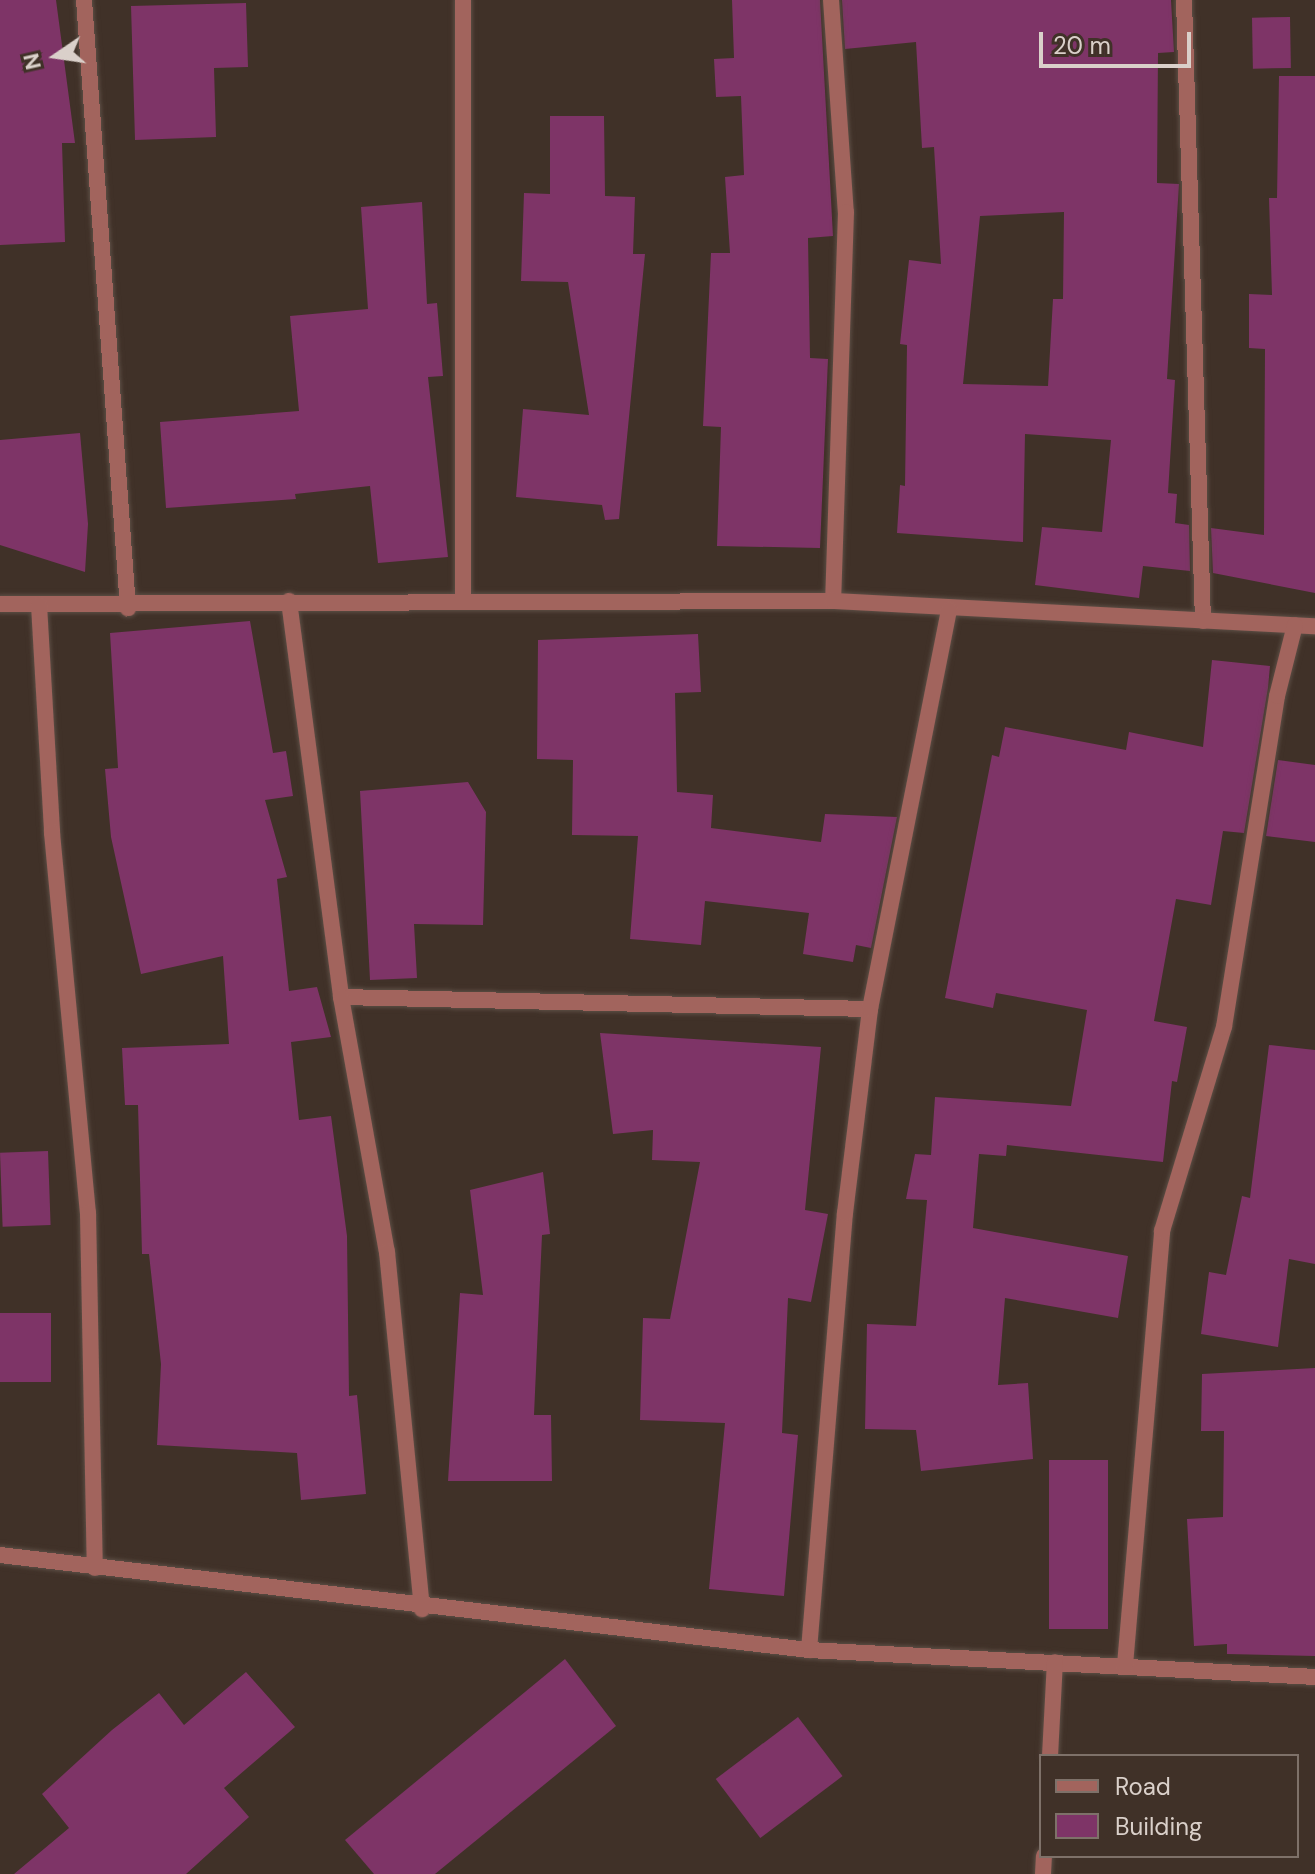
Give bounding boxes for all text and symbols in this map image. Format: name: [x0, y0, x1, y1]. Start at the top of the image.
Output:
north arrow: [16, 16, 96, 96]
scale bar: [1043, 16, 1195, 66]
text: 20 m: [1053, 30, 1111, 61]
text: N: [16, 50, 48, 73]
legend: [1039, 1754, 1299, 1858]
text: Road: [1115, 1771, 1171, 1802]
text: Building: [1115, 1811, 1202, 1842]

